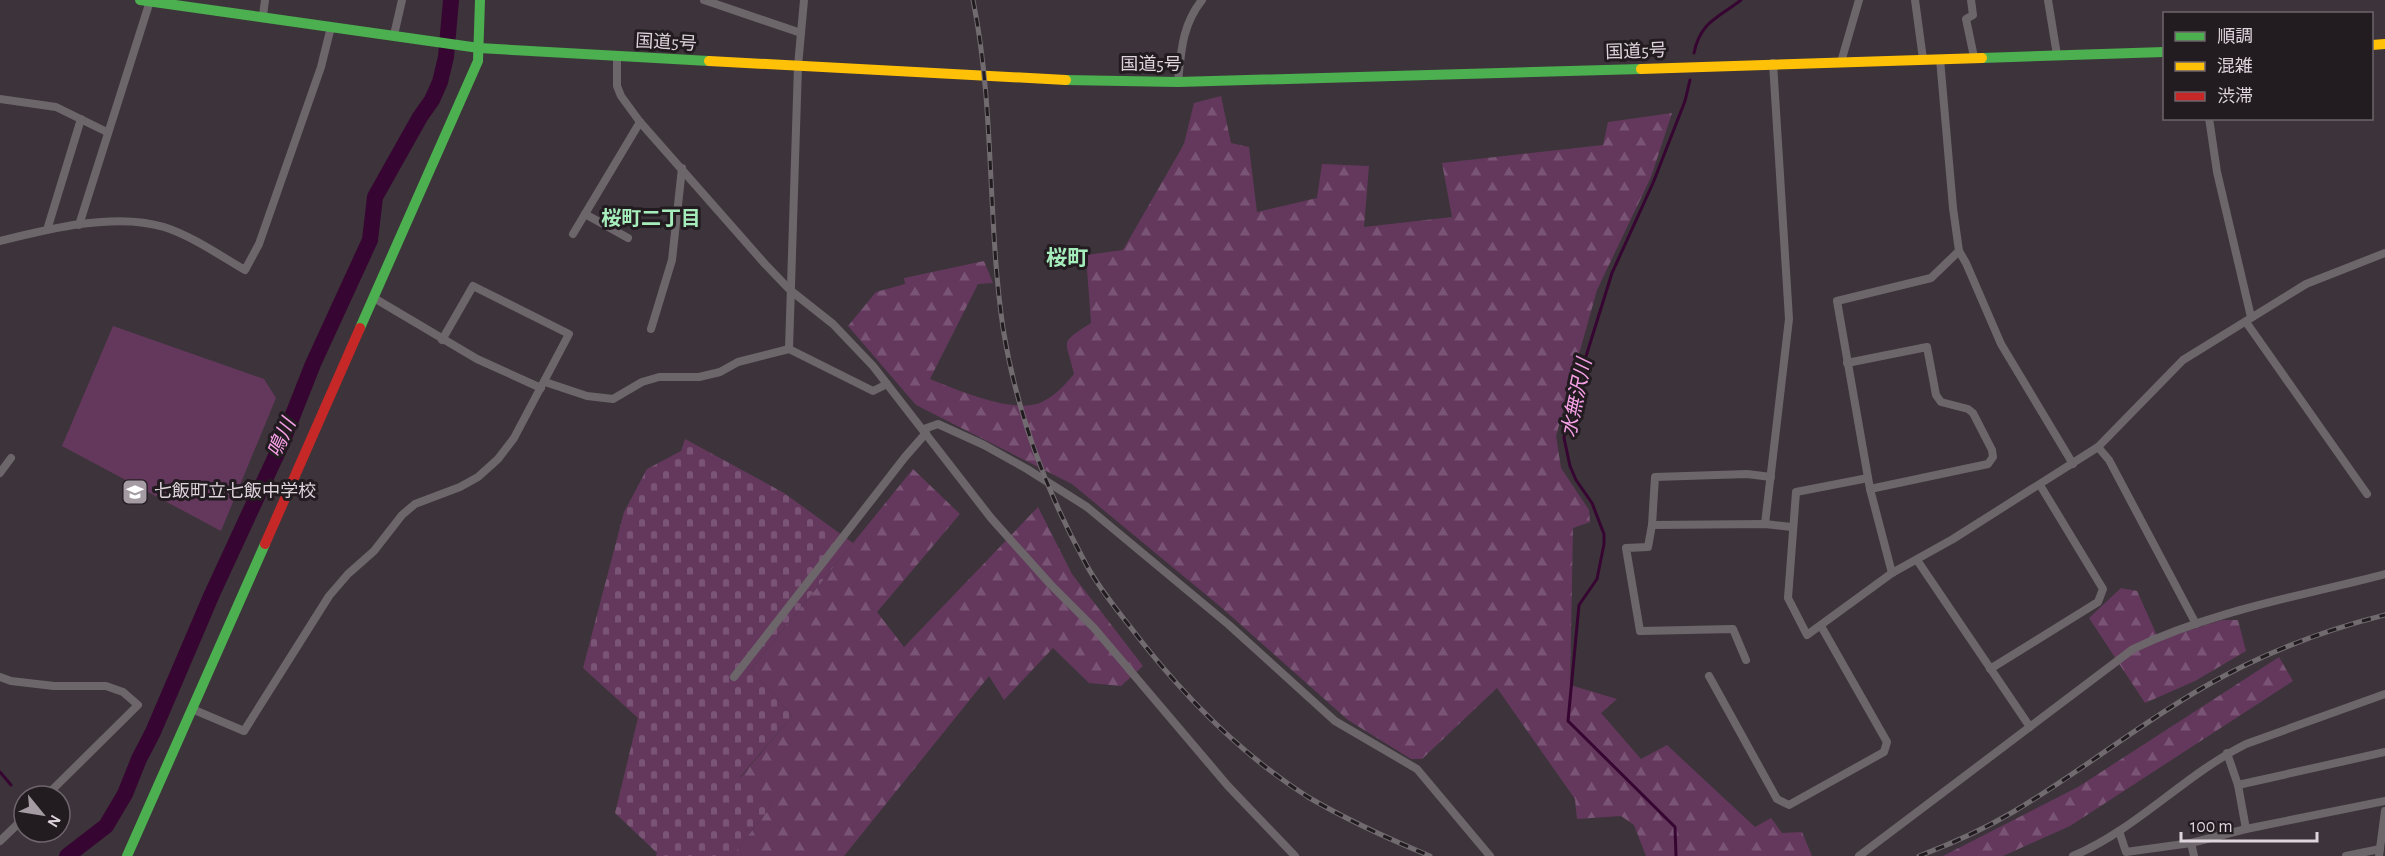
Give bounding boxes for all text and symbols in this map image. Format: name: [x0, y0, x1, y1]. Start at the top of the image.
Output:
legend: [2163, 12, 2373, 120]
text: 順調: [2217, 28, 2253, 46]
street label: 国道5号: [635, 30, 697, 54]
street label: 国道5号: [1605, 40, 1667, 62]
street label: 国道5号: [1120, 54, 1182, 74]
text: 混雑: [2217, 56, 2253, 76]
text: 渋滞: [2217, 87, 2253, 106]
district label: 桜町二丁目: [601, 208, 701, 229]
district label: 桜町: [1046, 247, 1088, 269]
water label: 水無沢川: [1558, 355, 1596, 439]
water label: 鳴川: [264, 413, 300, 460]
school or university icon: 七飯町立七飯中学校: [120, 477, 150, 507]
place label: 七飯町立七飯中学校: [154, 481, 316, 501]
north arrow: [12, 784, 72, 844]
scale bar: [2181, 805, 2318, 843]
text: N: [44, 812, 64, 830]
text: 100 m: [2190, 818, 2233, 836]

